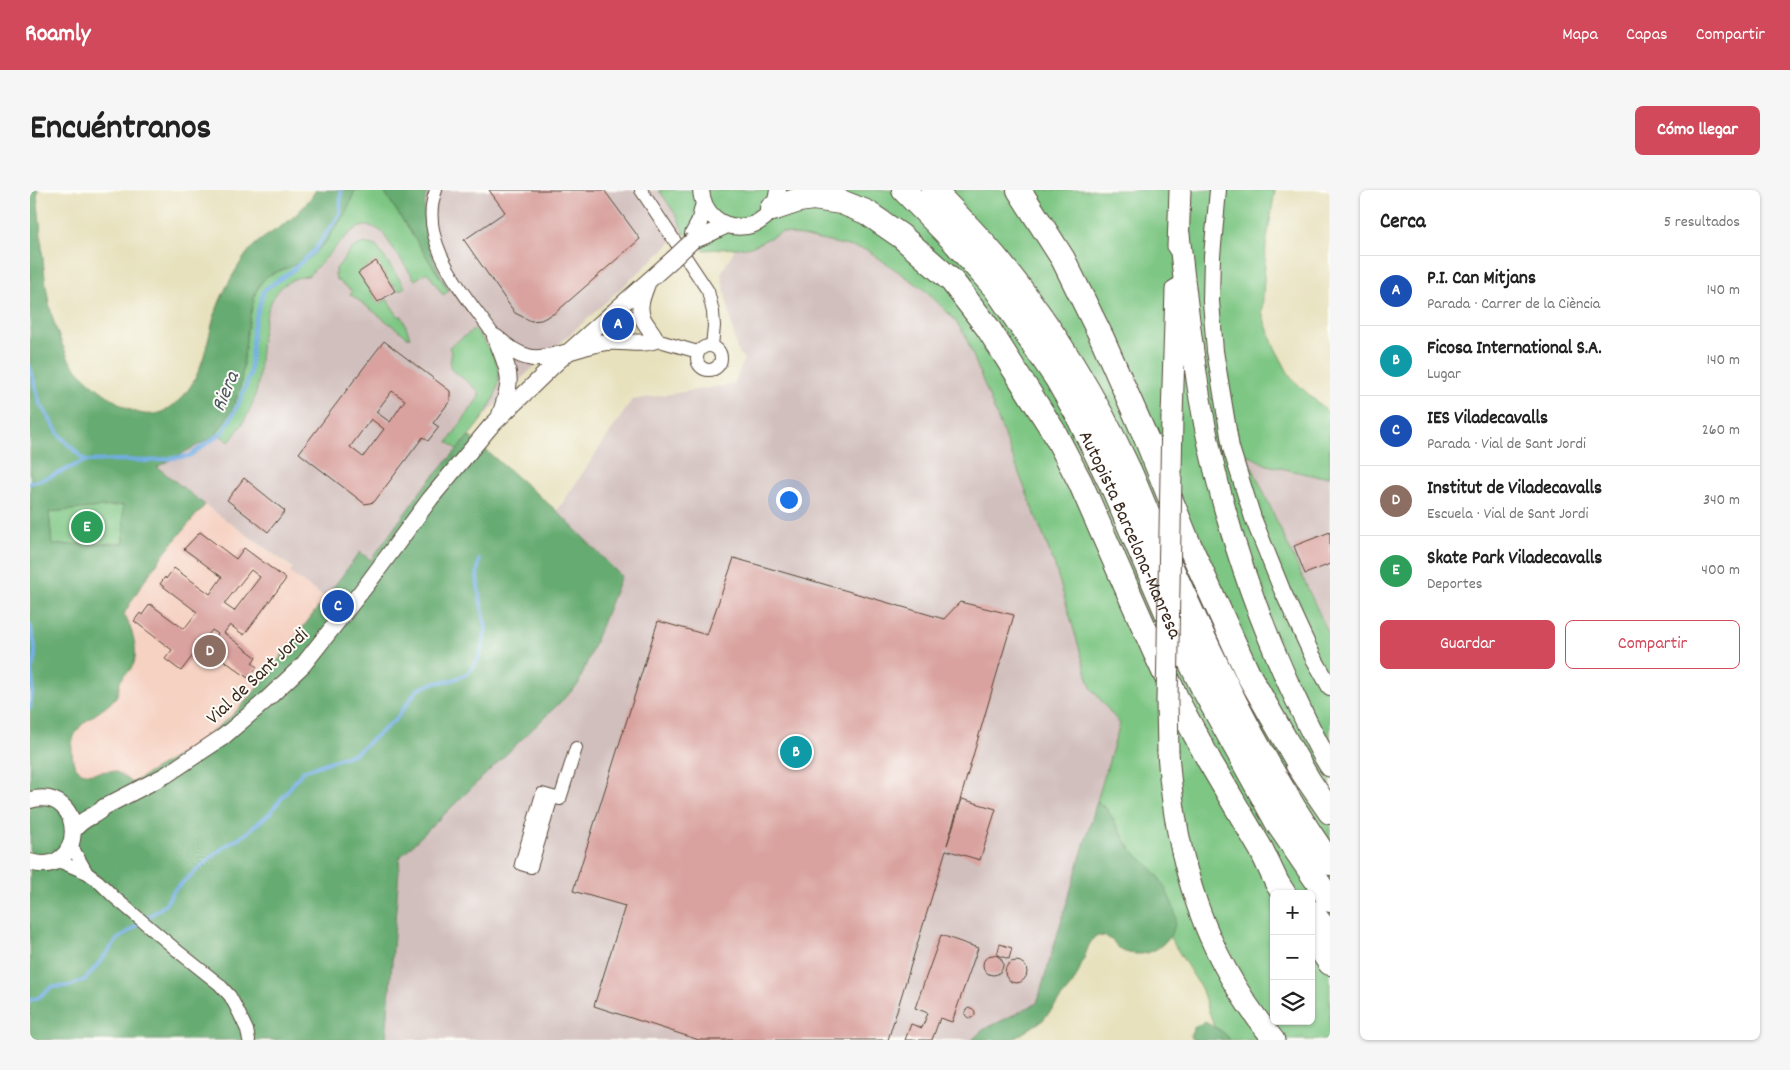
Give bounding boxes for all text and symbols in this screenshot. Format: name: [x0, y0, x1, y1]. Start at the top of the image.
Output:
text: Roamly: [25, 18, 91, 52]
text: Mapa: [1562, 23, 1598, 48]
text: Capas: [1626, 23, 1668, 48]
text: Compartir: [1696, 23, 1765, 48]
text: Encuéntranos: [30, 105, 211, 155]
button: Cómo llegar: [1635, 106, 1760, 155]
text: Cerca: [1380, 208, 1426, 238]
text: 5 resultados: [1664, 211, 1740, 234]
text: P.I. Can Mitjans: [1427, 266, 1536, 293]
text: A: [1392, 279, 1400, 302]
text: 140 m: [1706, 279, 1740, 302]
text: Parada · Carrer de la Ciència: [1427, 293, 1600, 316]
pin: A: [602, 305, 634, 343]
text: Ficosa International S.A.: [1427, 336, 1602, 363]
text: B: [1392, 349, 1400, 372]
text: 140 m: [1706, 349, 1740, 372]
text: Lugar: [1427, 363, 1461, 386]
water label: Riera: [205, 366, 249, 417]
text: IES Viladecavalls: [1427, 406, 1548, 433]
text: C: [1392, 419, 1400, 442]
text: 260 m: [1702, 419, 1740, 442]
street label: Autopista Barcelona-Manresa: [1070, 426, 1188, 645]
text: Parada · Vial de Sant Jordi: [1427, 433, 1586, 456]
text: Institut de Viladecavalls: [1427, 476, 1602, 503]
your location: [776, 487, 802, 513]
text: D: [1392, 489, 1400, 512]
text: 340 m: [1703, 489, 1740, 512]
text: Escuela · Vial de Sant Jordi: [1427, 503, 1588, 526]
pin: E: [71, 508, 103, 546]
text: Skate Park Viladecavalls: [1427, 546, 1602, 573]
text: E: [1392, 559, 1400, 582]
text: 400 m: [1701, 559, 1740, 582]
text: Deportes: [1427, 573, 1482, 596]
pin: C: [322, 587, 354, 625]
button: Guardar: [1380, 620, 1555, 669]
button: Compartir: [1565, 620, 1740, 669]
street label: Vial de Sant Jordi: [201, 622, 316, 732]
pin: D: [194, 632, 226, 670]
pin: B: [780, 733, 812, 771]
map controls: [1270, 890, 1315, 1025]
button: +: [1270, 890, 1315, 935]
button: −: [1270, 935, 1315, 980]
button: layers: [1270, 980, 1315, 1025]

